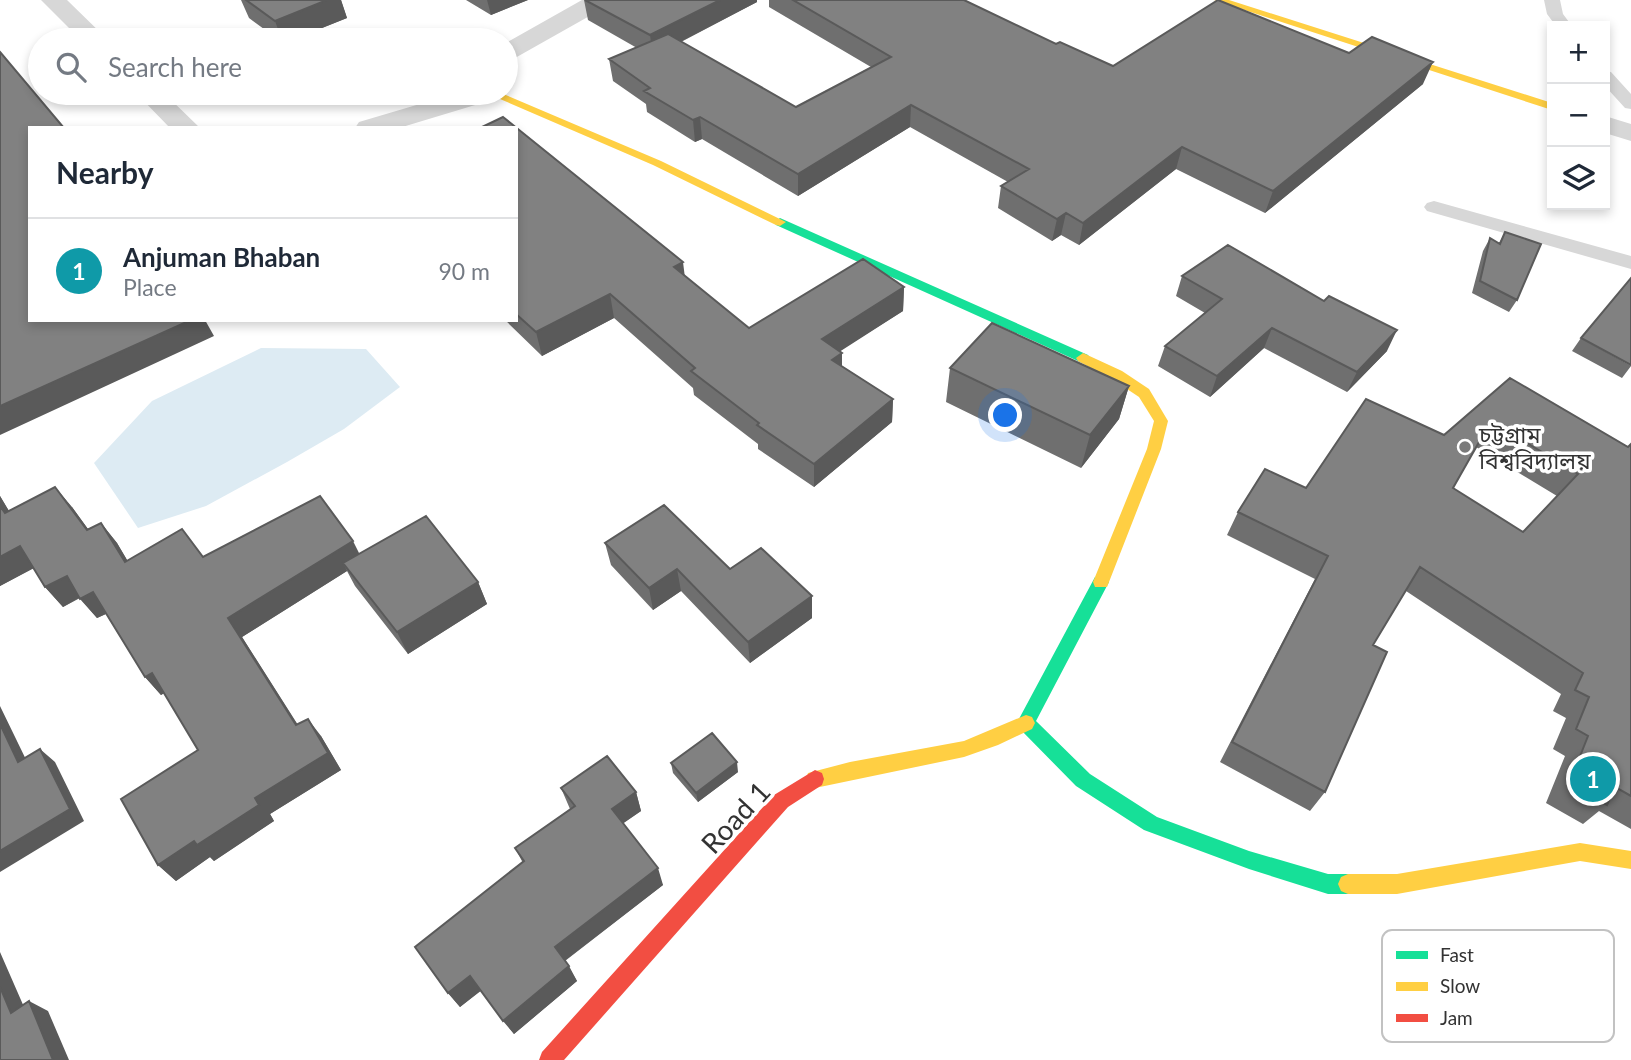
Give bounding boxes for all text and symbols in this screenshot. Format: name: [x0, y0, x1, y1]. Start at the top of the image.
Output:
map controls: [1547, 21, 1610, 210]
button: +: [1547, 21, 1610, 84]
search box: [28, 28, 518, 105]
icon: search: [52, 48, 90, 86]
text: Search here: [108, 51, 242, 83]
button: −: [1547, 84, 1610, 147]
button: layers: [1547, 147, 1610, 210]
text: Nearby: [56, 154, 154, 190]
text: Anjuman Bhaban: [123, 241, 320, 273]
text: 1: [72, 257, 86, 285]
text: 90 m: [439, 257, 490, 285]
text: Place: [123, 273, 177, 301]
your location: [988, 398, 1022, 432]
place label: চট্টগ্রাম বিশ্ববিদ্যালয়: [1478, 420, 1591, 474]
marker: চট্টগ্রাম বিশ্ববিদ্যালয়: [1457, 439, 1473, 455]
pin: 1: [1570, 753, 1616, 805]
street label: Road 1: [693, 774, 777, 860]
legend: [1382, 930, 1614, 1042]
text: Fast: [1440, 943, 1474, 966]
text: Slow: [1440, 974, 1480, 997]
text: Jam: [1440, 1006, 1473, 1029]

